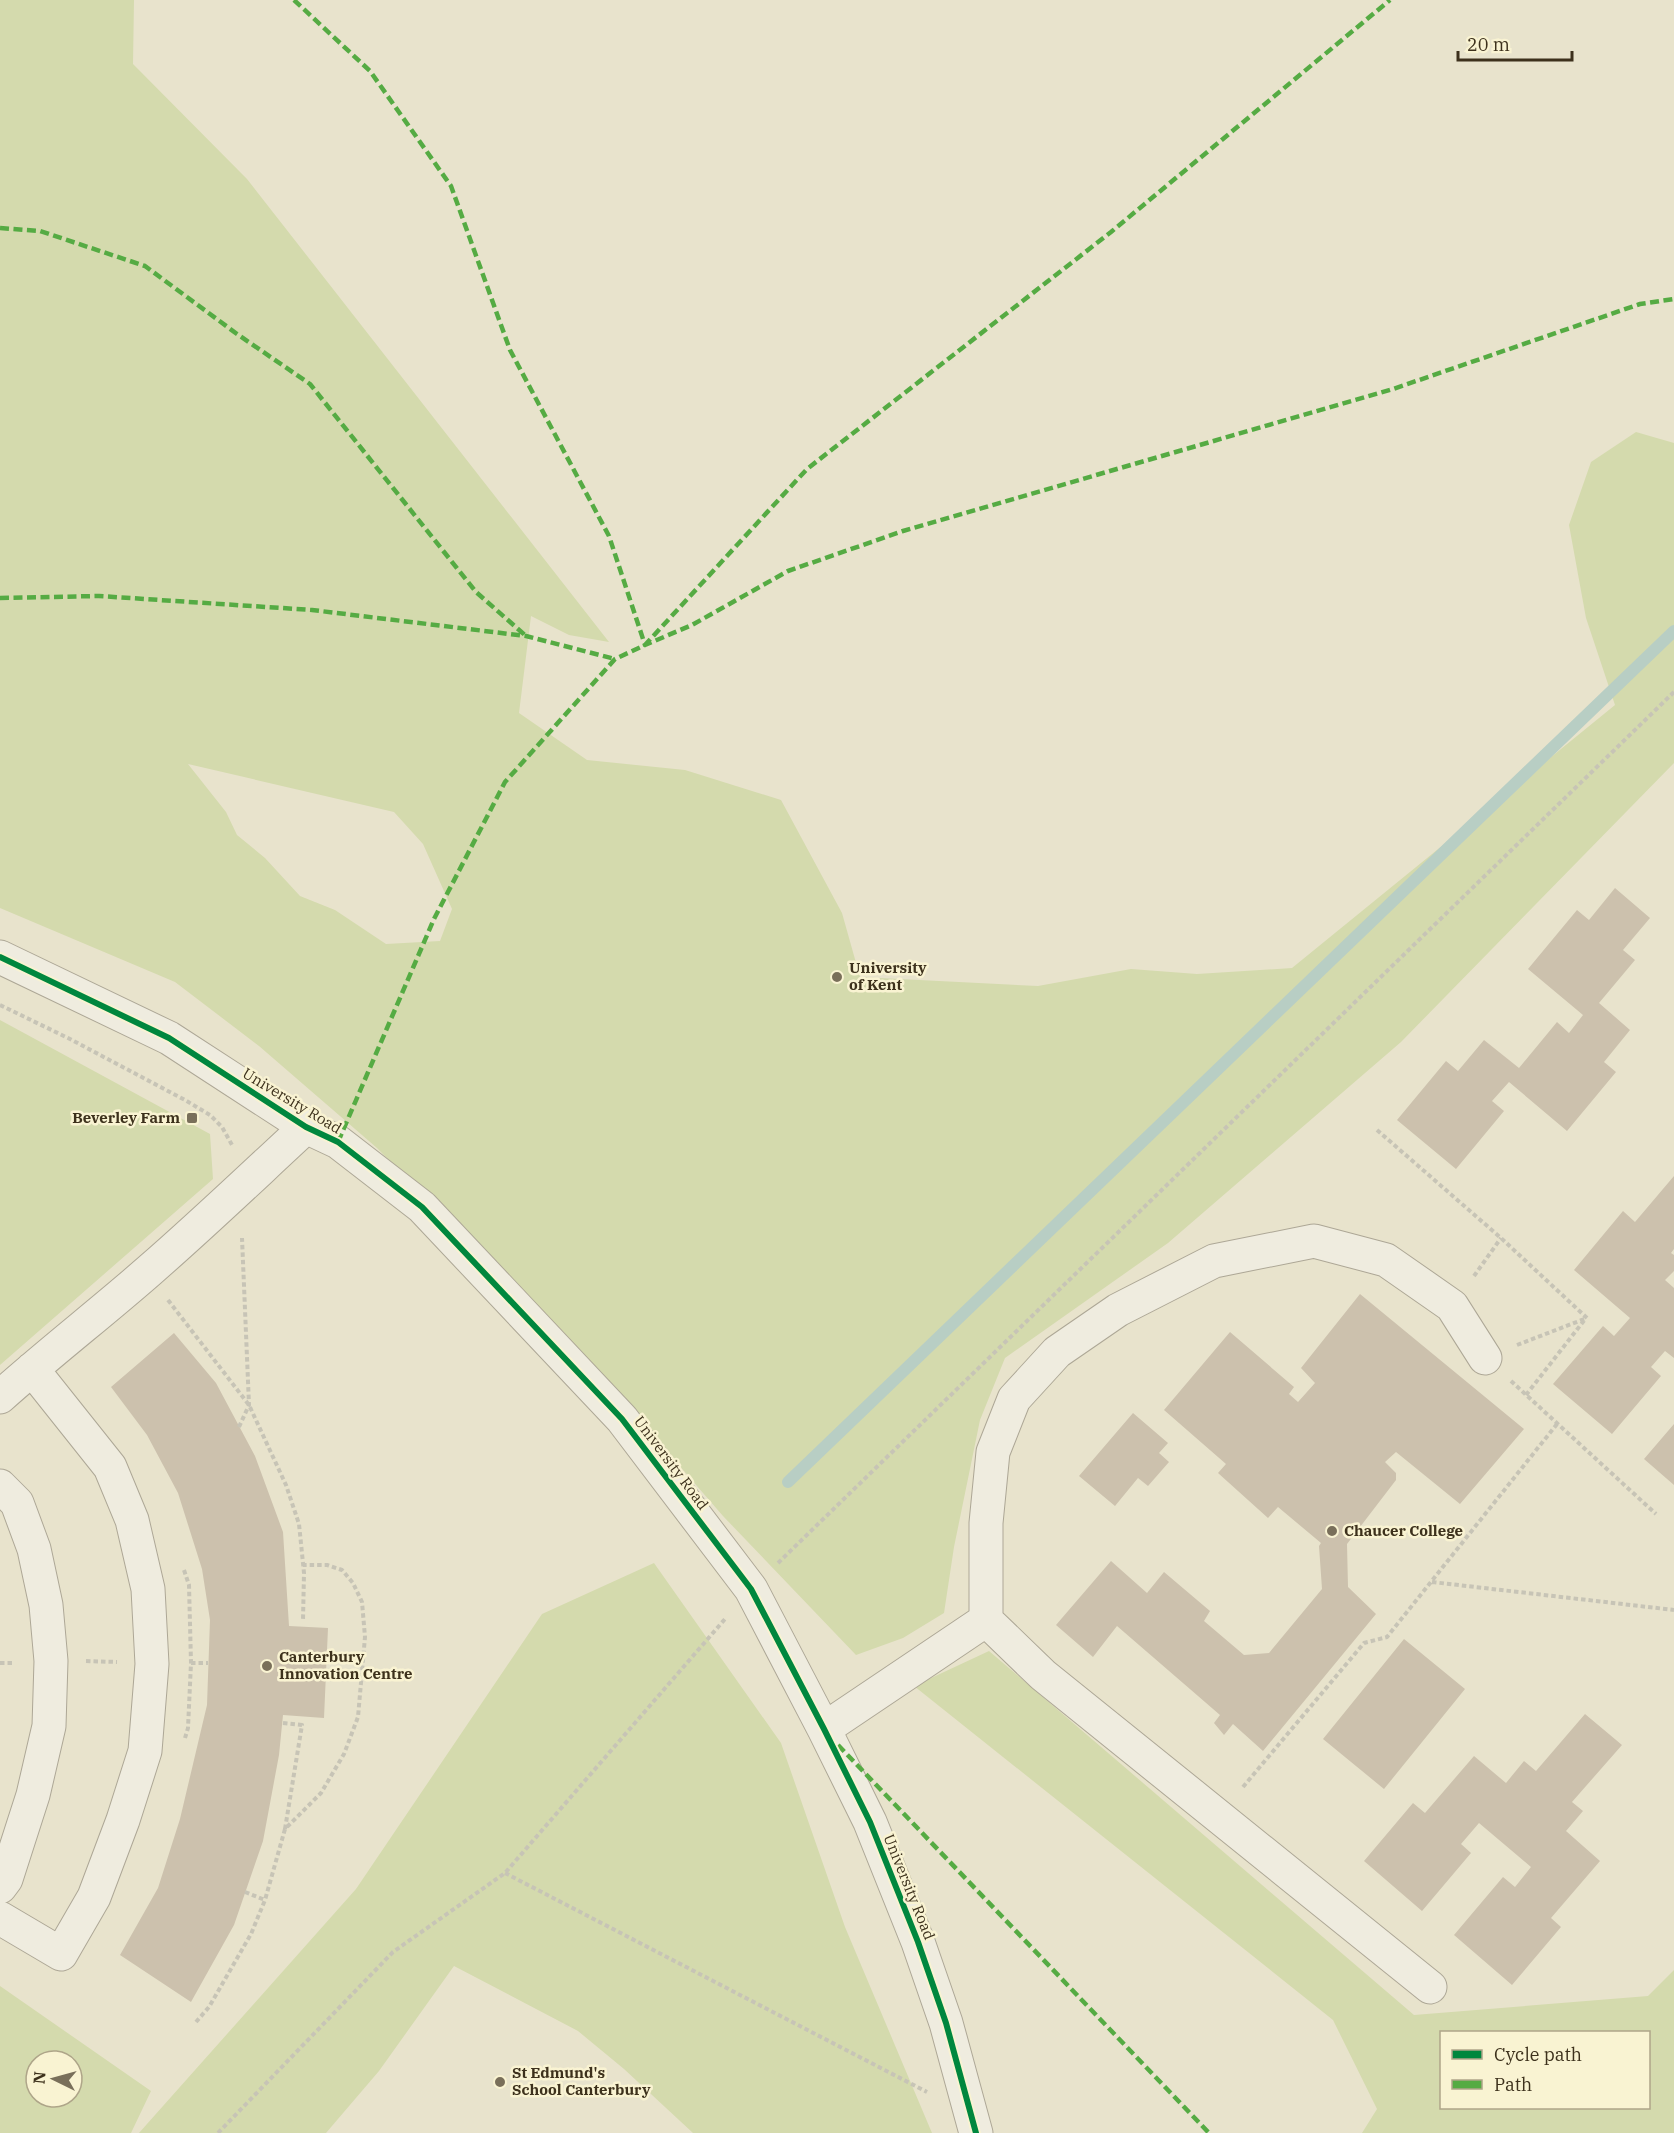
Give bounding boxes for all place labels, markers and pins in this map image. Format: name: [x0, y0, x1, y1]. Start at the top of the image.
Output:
place label: University of Kent: [849, 958, 927, 994]
marker: University of Kent: [830, 970, 844, 984]
place label: Beverley Farm: [72, 1108, 180, 1127]
marker: Beverley Farm: [185, 1111, 199, 1125]
place label: Chaucer College: [1344, 1521, 1463, 1540]
marker: Chaucer College: [1325, 1524, 1339, 1538]
place label: Canterbury Innovation Centre: [279, 1647, 413, 1683]
marker: Canterbury Innovation Centre: [260, 1659, 274, 1673]
place label: St Edmund's School Canterbury: [512, 2063, 651, 2099]
marker: St Edmund's School Canterbury: [493, 2075, 507, 2089]

